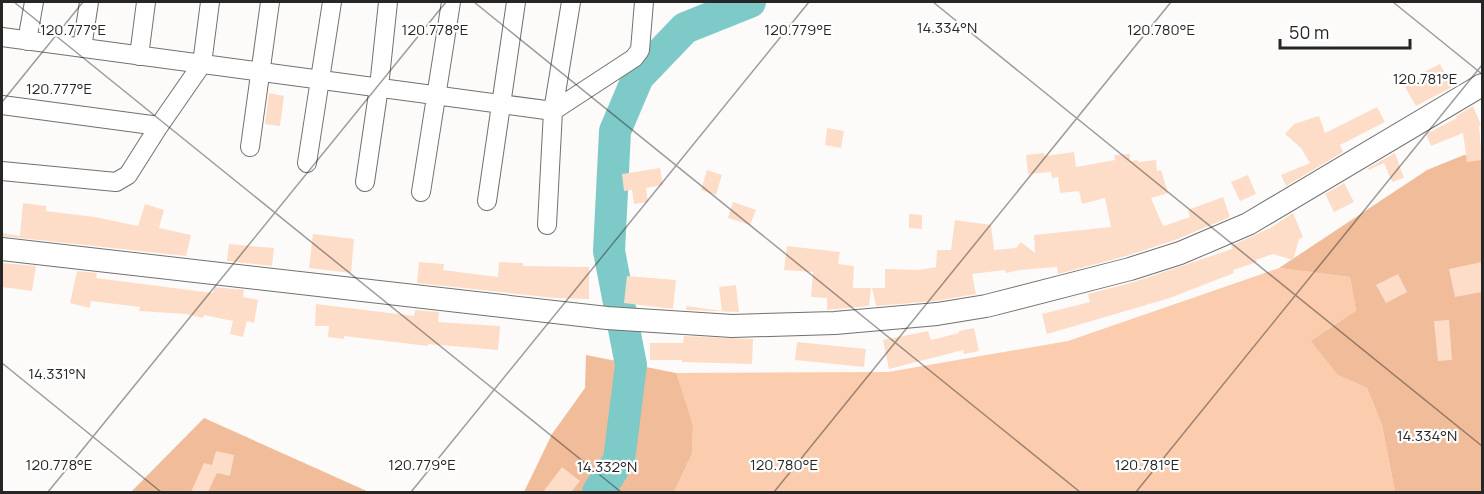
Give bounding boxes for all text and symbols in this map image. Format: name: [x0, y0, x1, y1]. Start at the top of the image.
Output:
scale bar: [1280, 12, 1410, 50]
text: 14.334°N: [917, 17, 977, 38]
text: 120.777°E: [40, 19, 106, 40]
text: 120.778°E: [402, 19, 468, 40]
text: 120.779°E: [764, 19, 832, 40]
text: 120.780°E: [1127, 19, 1195, 40]
text: 50 m: [1289, 20, 1329, 44]
text: 120.781°E: [1393, 68, 1457, 89]
text: 120.777°E: [26, 78, 92, 99]
text: 14.331°N: [28, 363, 86, 384]
text: 14.334°N: [1397, 425, 1457, 446]
text: 120.778°E: [26, 454, 92, 475]
text: 120.779°E: [388, 454, 456, 475]
text: 120.780°E: [750, 454, 818, 475]
text: 120.781°E: [1115, 454, 1179, 475]
text: 14.332°N: [577, 456, 637, 477]

